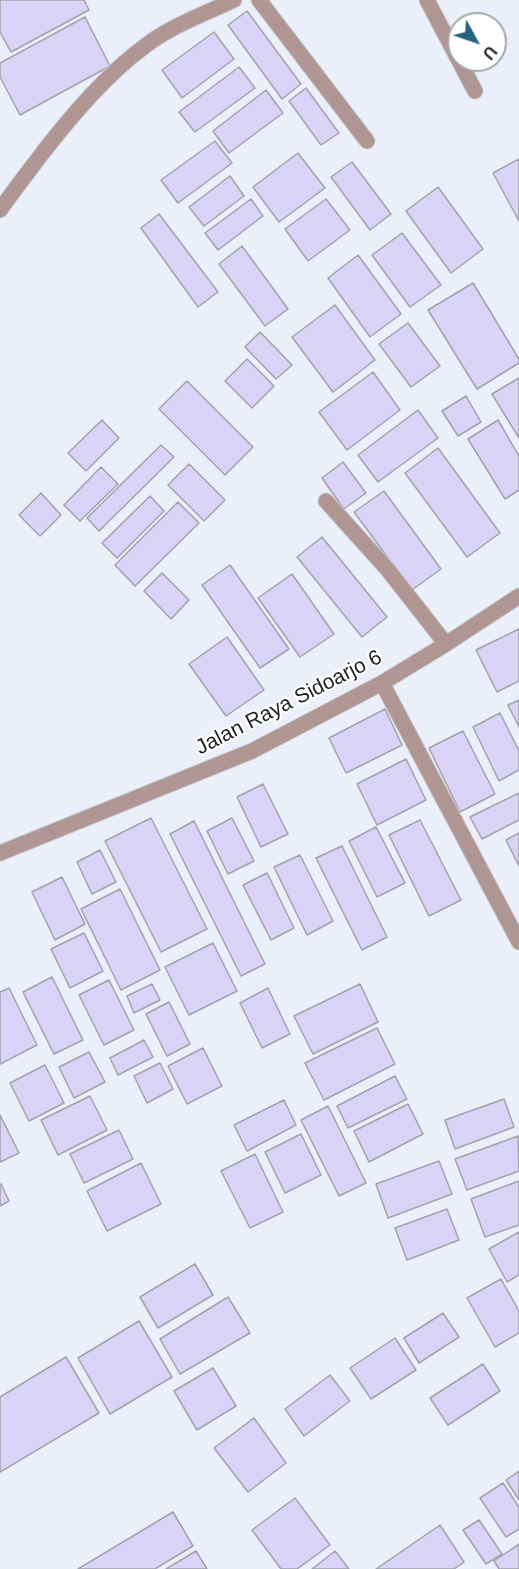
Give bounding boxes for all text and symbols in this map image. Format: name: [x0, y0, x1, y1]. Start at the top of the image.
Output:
north arrow: [447, 12, 507, 72]
text: U: [479, 43, 500, 62]
street label: Jalan Raya Sidoarjo 6: [192, 645, 386, 761]

